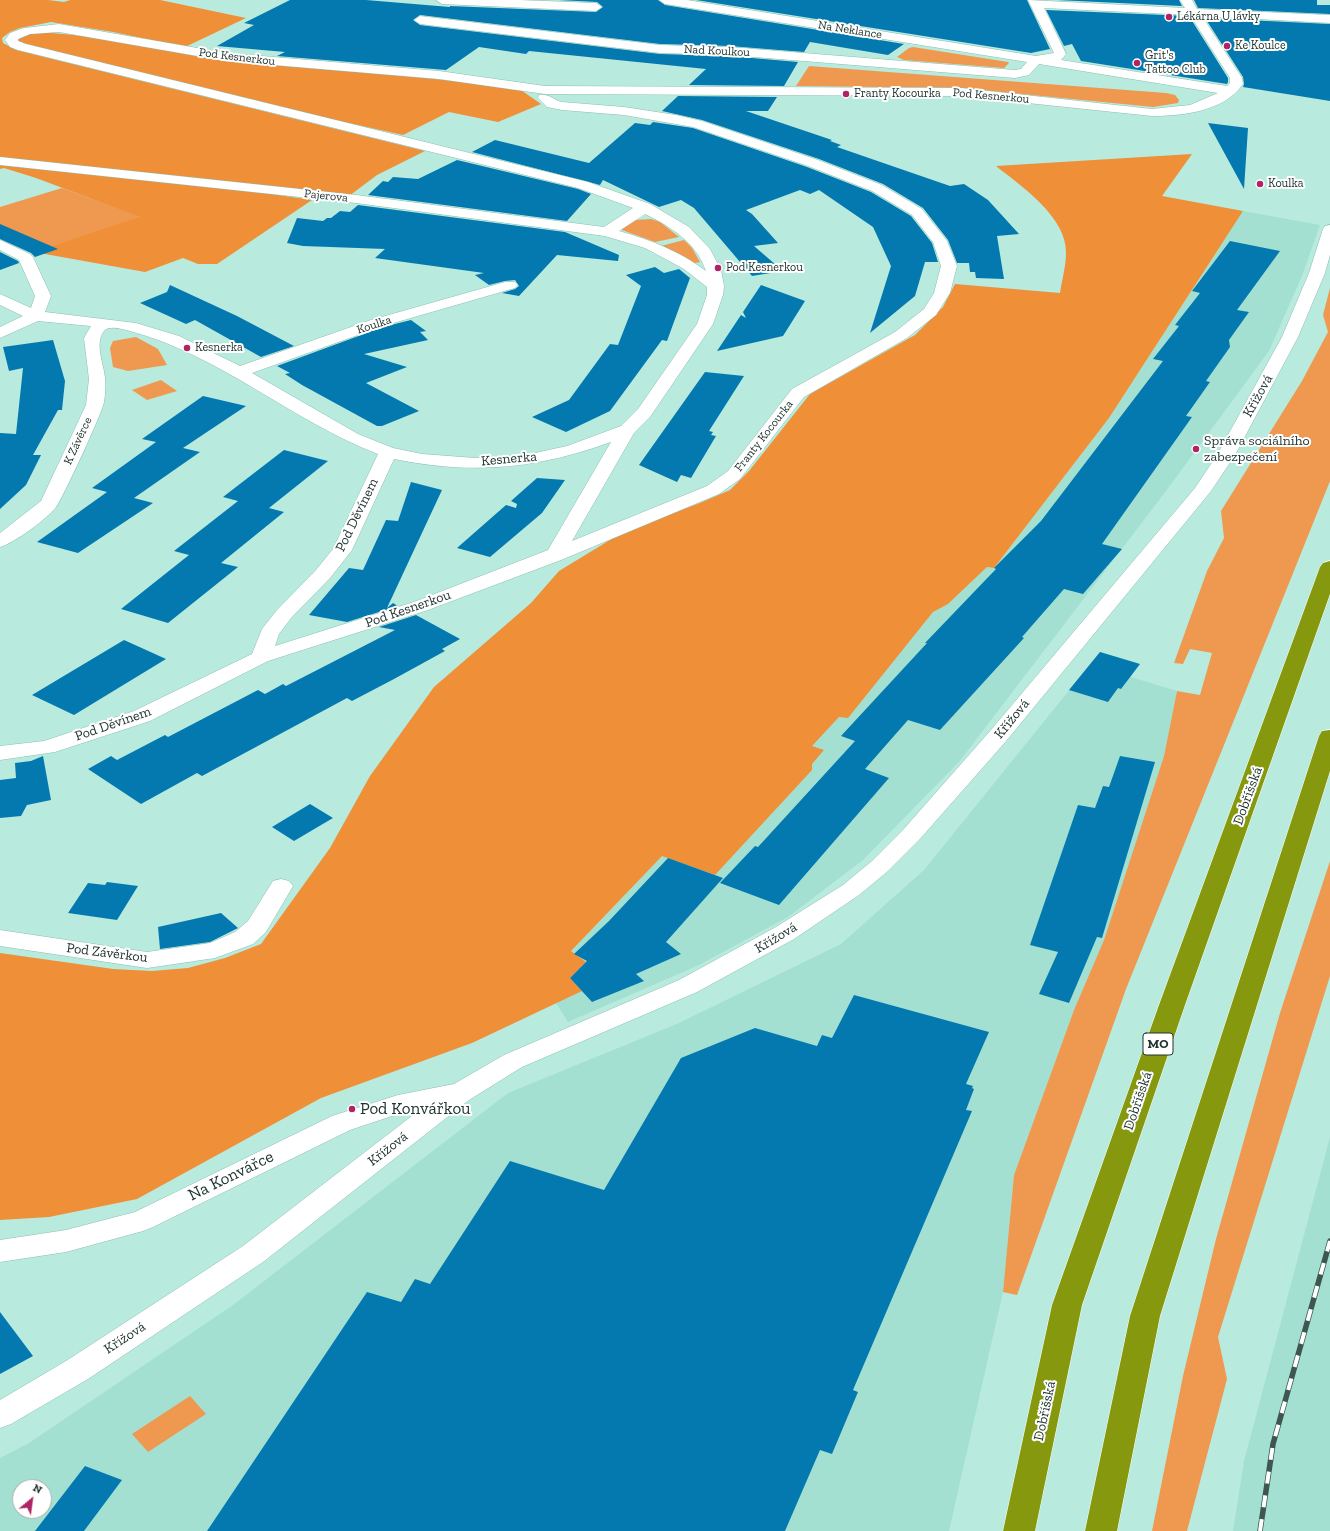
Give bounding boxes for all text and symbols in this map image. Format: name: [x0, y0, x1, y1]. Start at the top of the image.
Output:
place label: Lékárna U lávky: [1177, 10, 1260, 24]
marker: Lékárna U lávky: [1164, 12, 1174, 22]
street label: Na Neklance: [817, 18, 883, 42]
place label: Ke Koulce: [1235, 39, 1286, 53]
marker: Ke Koulce: [1222, 41, 1232, 51]
street label: Nad Koulkou: [684, 42, 750, 60]
street label: Pod Kesnerkou: [198, 45, 276, 69]
place label: Grit's Tattoo Club: [1145, 49, 1206, 77]
marker: Grit's Tattoo Club: [1132, 58, 1142, 68]
street label: Pod Kesnerkou: [952, 85, 1030, 107]
place label: Franty Kocourka: [854, 87, 941, 101]
marker: Franty Kocourka: [841, 89, 851, 99]
place label: Koulka: [1268, 177, 1304, 191]
marker: Koulka: [1255, 179, 1265, 189]
street label: Pajerova: [303, 187, 349, 205]
place label: Pod Kesnerkou: [726, 261, 803, 275]
marker: Pod Kesnerkou: [713, 263, 723, 273]
street label: Koulka: [355, 313, 393, 337]
place label: Kesnerka: [195, 341, 243, 355]
marker: Kesnerka: [182, 343, 192, 353]
street label: Křížová: [1239, 372, 1277, 420]
street label: Franty Kocourka: [732, 397, 796, 475]
street label: K Závěrce: [61, 415, 95, 467]
place label: Správa sociálního zabezpečení: [1204, 433, 1310, 466]
marker: Správa sociálního zabezpečení: [1191, 444, 1201, 454]
street label: Kesnerka: [480, 448, 538, 470]
street label: Pod Děvínem: [332, 475, 382, 555]
street label: Pod Kesnerkou: [363, 586, 453, 632]
street label: Křížová: [991, 696, 1033, 742]
street label: Pod Děvínem: [73, 703, 153, 745]
street label: Dobříšská: [1230, 765, 1266, 827]
street label: Křížová: [752, 919, 800, 957]
street label: Pod Závěrkou: [65, 940, 149, 966]
road number: MO: [1143, 1033, 1173, 1055]
street label: Dobříšská: [1120, 1070, 1156, 1132]
place label: Pod Konvářkou: [360, 1099, 471, 1119]
marker: Pod Konvářkou: [347, 1104, 357, 1114]
street label: Křížová: [365, 1128, 411, 1170]
street label: Na Konvářce: [185, 1147, 277, 1205]
street label: Křížová: [101, 1318, 149, 1358]
street label: Dobříšská: [1030, 1380, 1060, 1442]
north arrow: [12, 1479, 52, 1519]
text: N: [31, 1481, 44, 1497]

